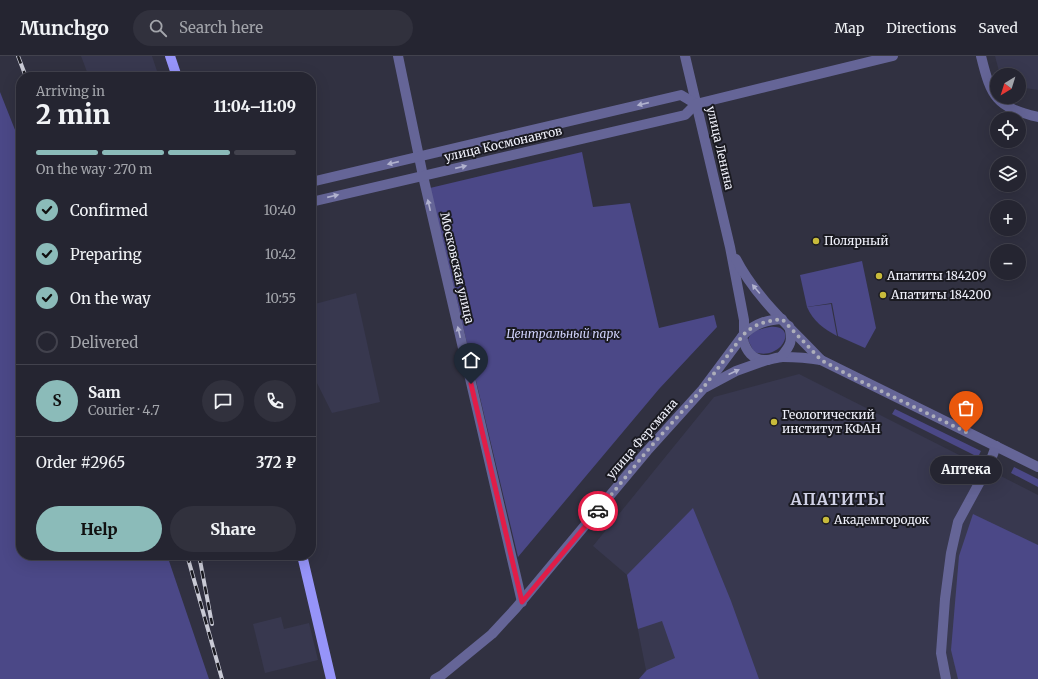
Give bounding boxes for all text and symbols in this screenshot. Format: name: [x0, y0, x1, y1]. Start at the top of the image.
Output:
search box: [133, 10, 413, 46]
text: Munchgo: [20, 16, 109, 40]
icon: search: [147, 17, 169, 39]
text: Search here: [179, 18, 263, 37]
text: Map: [834, 19, 864, 37]
text: Directions: [886, 19, 956, 37]
text: Saved: [978, 19, 1018, 37]
north arrow: [990, 68, 1026, 104]
map controls: [990, 68, 1026, 280]
text: Arriving in: [36, 83, 105, 100]
text: 11:04–11:09: [213, 97, 296, 116]
text: 2 min: [36, 98, 110, 131]
one-way arrow: [636, 102, 649, 108]
street label: улица Ленина: [704, 105, 738, 192]
button: locate: [990, 112, 1026, 148]
street label: улица Космонавтов: [443, 123, 563, 164]
button: layers: [990, 156, 1026, 192]
one-way arrow: [387, 160, 399, 166]
text: On the way · 270 m: [36, 161, 152, 178]
one-way arrow: [454, 164, 467, 170]
one-way arrow: [327, 193, 340, 199]
icon: check: [36, 199, 58, 221]
one-way arrow: [426, 199, 432, 212]
button: +: [990, 200, 1026, 236]
text: Confirmed: [70, 201, 148, 220]
text: 10:40: [264, 202, 296, 219]
street label: Московская улица: [437, 211, 478, 325]
place label: Полярный: [824, 233, 889, 248]
marker: Полярный: [811, 236, 821, 246]
icon: check: [36, 243, 58, 265]
button: −: [990, 244, 1026, 280]
text: Preparing: [70, 245, 142, 264]
text: 10:42: [265, 246, 296, 263]
place label: Апатиты 184209: [886, 268, 986, 283]
marker: Апатиты 184209: [874, 271, 884, 281]
one-way arrow: [752, 284, 761, 295]
icon: check: [36, 287, 58, 309]
place label: Апатиты 184200: [890, 287, 991, 302]
text: On the way: [70, 289, 151, 308]
text: 10:55: [265, 290, 296, 307]
marker: Апатиты 184200: [878, 290, 888, 300]
one-way arrow: [456, 326, 462, 338]
park label: Центральный парк: [506, 326, 620, 341]
text: Delivered: [70, 333, 138, 352]
pin: [454, 343, 488, 384]
icon: home: [460, 349, 482, 371]
one-way arrow: [728, 369, 739, 375]
button: chat: [202, 380, 244, 422]
button: phone: [254, 380, 296, 422]
text: Sam: [88, 383, 121, 402]
text: S: [52, 391, 62, 410]
pin: [949, 391, 983, 432]
street label: улица Ферсмана: [603, 395, 681, 482]
icon: bag: [955, 397, 977, 419]
text: Courier · 4.7: [88, 402, 160, 419]
place label: Геологический институт КФАН: [782, 407, 881, 436]
marker: Геологический институт КФАН: [769, 417, 779, 427]
text: Order #2965: [36, 453, 125, 472]
text: 372 ₽: [256, 453, 296, 472]
callout: Аптека: [930, 456, 1002, 484]
text: Аптека: [941, 461, 991, 478]
district label: АПАТИТЫ: [789, 489, 886, 509]
courier: [578, 491, 618, 531]
icon: car: [587, 500, 609, 522]
button: Help: [36, 506, 162, 552]
button: Share: [170, 506, 296, 552]
place label: Академгородок: [833, 512, 930, 527]
marker: Академгородок: [821, 515, 831, 525]

